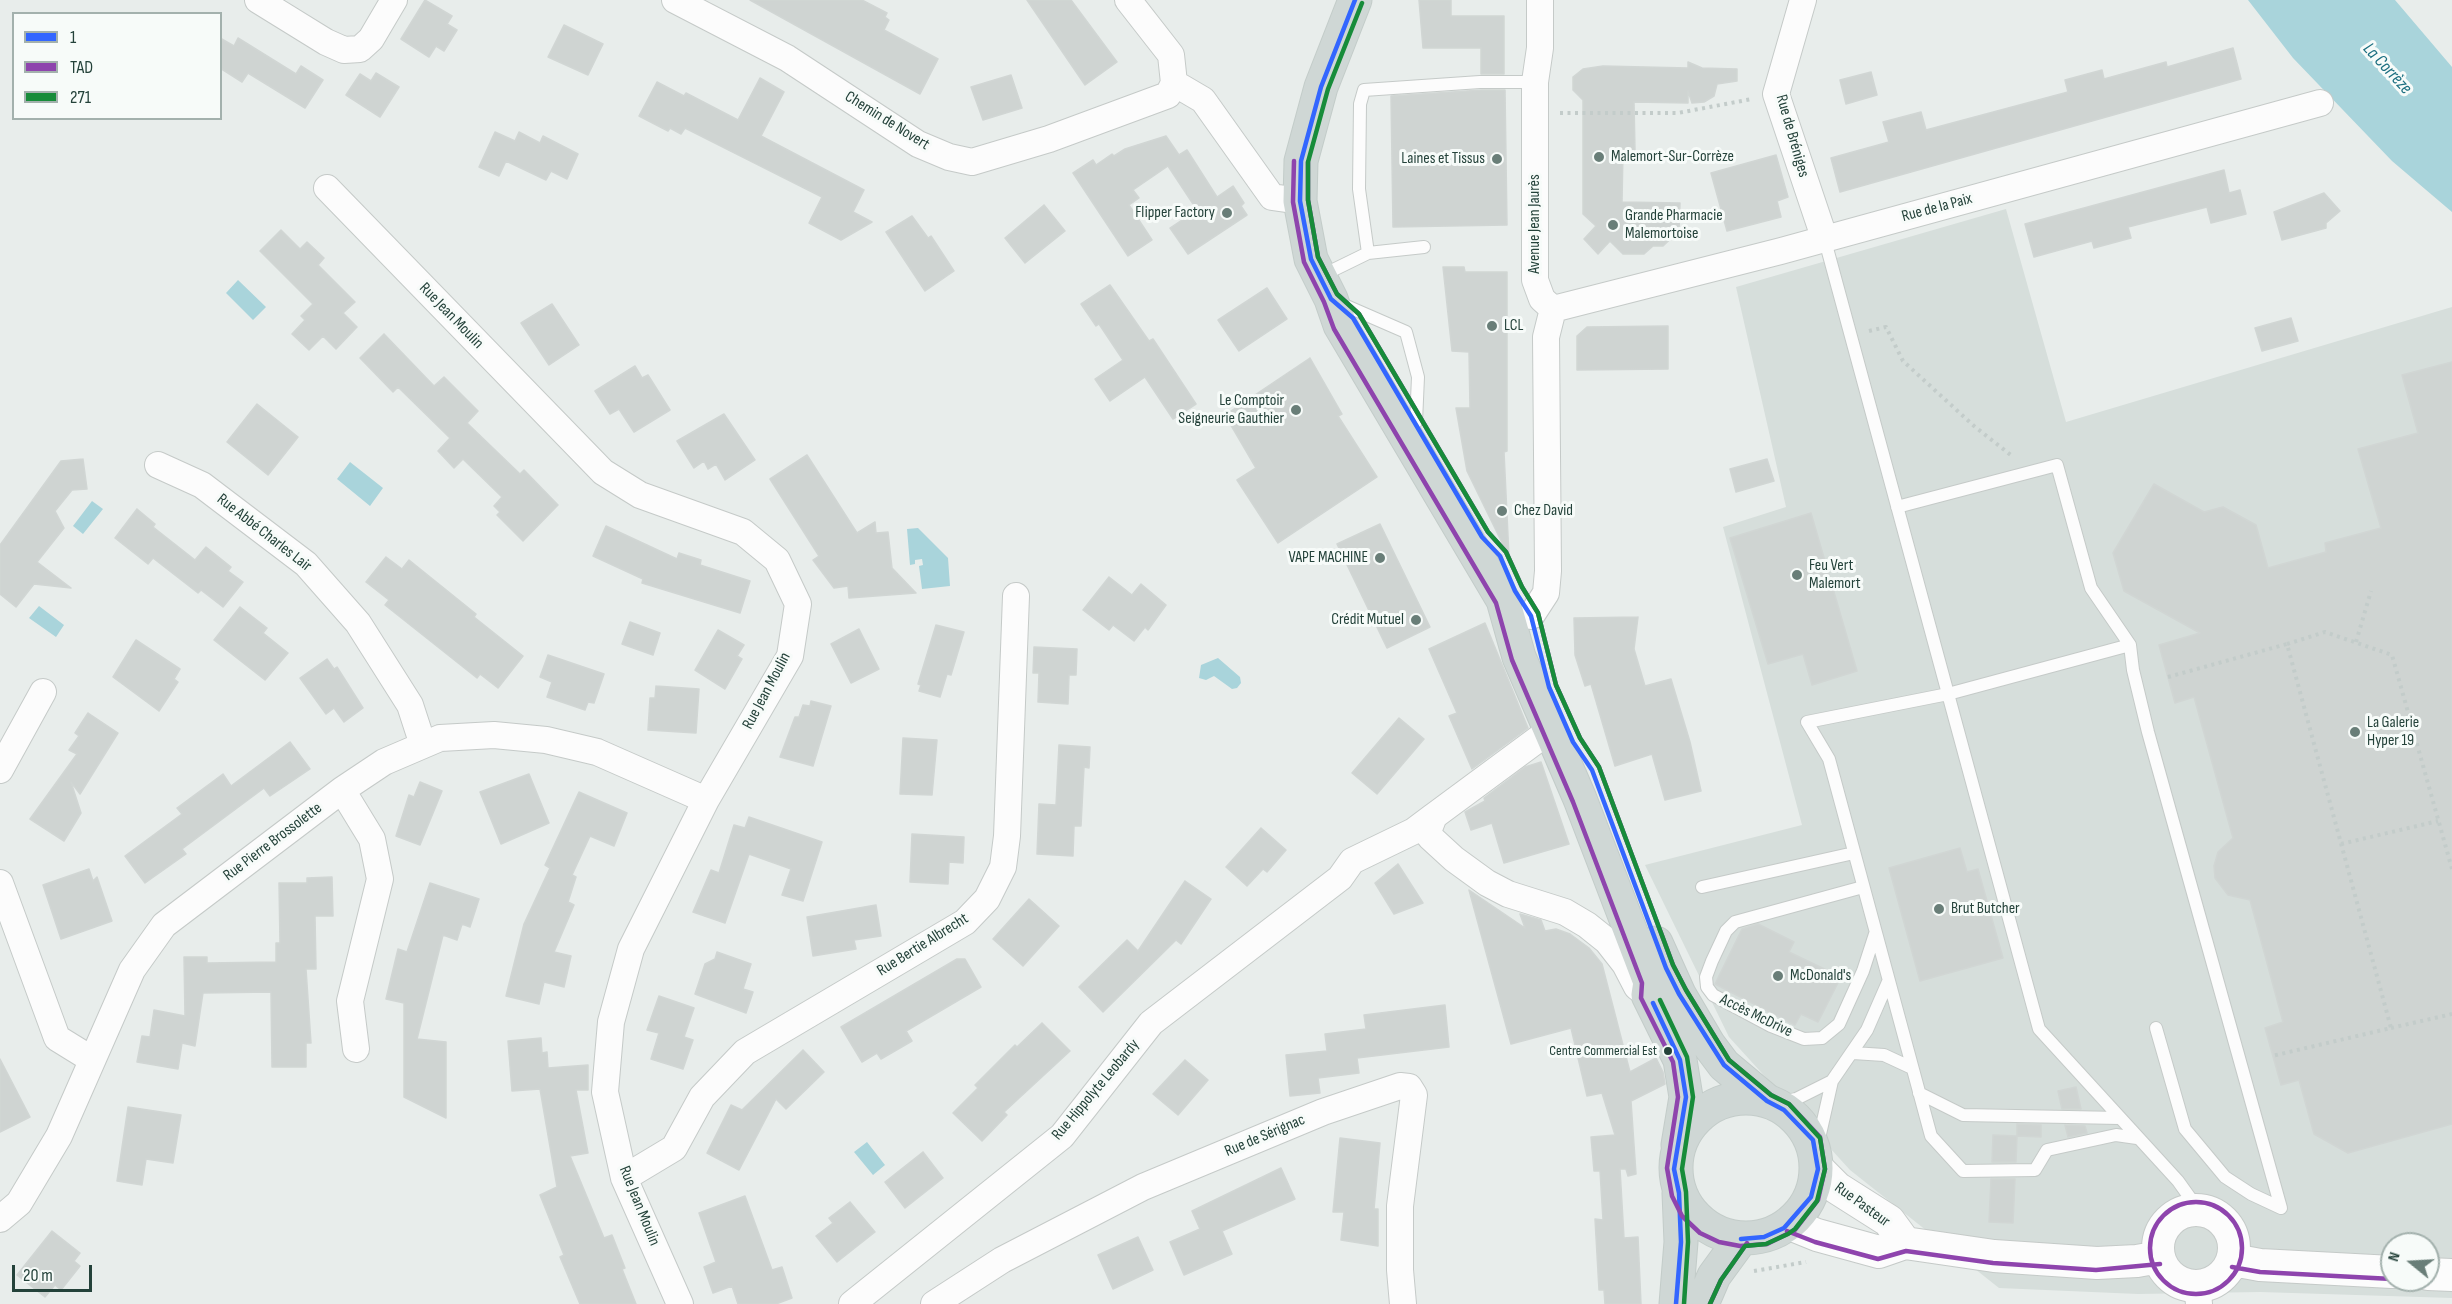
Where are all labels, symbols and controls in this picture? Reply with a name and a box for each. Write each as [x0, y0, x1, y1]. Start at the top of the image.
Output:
legend [12, 12, 222, 120]
text: 1 [70, 27, 76, 48]
water label: La Corrèze [2358, 39, 2416, 99]
text: TAD [70, 57, 93, 78]
text: 271 [70, 87, 91, 108]
street label: Chemin de Novert [841, 87, 933, 155]
street label: Rue de Bréniges [1771, 93, 1813, 179]
place label: Malemort-Sur-Corrèze [1611, 147, 1734, 167]
place label: Laines et Tissus [1401, 149, 1485, 169]
marker: Malemort-Sur-Corrèze [1592, 150, 1606, 164]
marker: Laines et Tissus [1490, 152, 1504, 166]
street label: Avenue Jean Jaurès [1525, 174, 1545, 274]
street label: Rue de la Paix [1900, 189, 1974, 227]
place label: Flipper Factory [1135, 203, 1215, 223]
marker: Flipper Factory [1220, 206, 1234, 220]
place label: Grande Pharmacie Malemortoise [1625, 206, 1723, 244]
marker: Grande Pharmacie Malemortoise [1606, 218, 1620, 232]
street label: Rue Jean Moulin [415, 279, 487, 353]
place label: LCL [1504, 316, 1523, 336]
marker: LCL [1485, 319, 1499, 333]
place label: Le Comptoir Seigneurie Gauthier [1178, 391, 1284, 429]
marker: Le Comptoir Seigneurie Gauthier [1289, 403, 1303, 417]
street label: Rue Abbé Charles Lair [213, 490, 315, 576]
place label: Chez David [1514, 501, 1573, 521]
marker: Chez David [1495, 504, 1509, 518]
place label: VAPE MACHINE [1288, 548, 1368, 568]
marker: VAPE MACHINE [1373, 551, 1387, 565]
place label: Feu Vert Malemort [1809, 556, 1861, 594]
marker: Feu Vert Malemort [1790, 568, 1804, 582]
place label: Crédit Mutuel [1331, 610, 1404, 630]
marker: Crédit Mutuel [1409, 613, 1423, 627]
street label: Rue Jean Moulin [739, 649, 795, 733]
place label: La Galerie Hyper 19 [2367, 713, 2419, 751]
marker: La Galerie Hyper 19 [2348, 725, 2362, 739]
street label: Rue Pierre Brossolette [220, 799, 326, 885]
place label: Brut Butcher [1951, 899, 2020, 919]
marker: Brut Butcher [1932, 902, 1946, 916]
street label: Rue Bertie Albrecht [874, 909, 972, 981]
place label: McDonald's [1790, 966, 1851, 986]
marker: McDonald's [1771, 969, 1785, 983]
street label: Accès McDrive [1717, 990, 1795, 1042]
street label: Rue Hippolyte Leobardy [1048, 1036, 1144, 1144]
place label: Centre Commercial Est [1549, 1043, 1657, 1059]
marker: Centre Commercial Est [1662, 1045, 1674, 1057]
street label: Rue de Sérignac [1222, 1110, 1308, 1162]
street label: Rue Jean Moulin [614, 1163, 664, 1249]
street label: Rue Pasteur [1830, 1178, 1894, 1232]
north arrow [2380, 1232, 2440, 1292]
text: N [2384, 1250, 2405, 1264]
scale bar [15, 1253, 94, 1291]
text: 20 m [23, 1265, 53, 1286]

